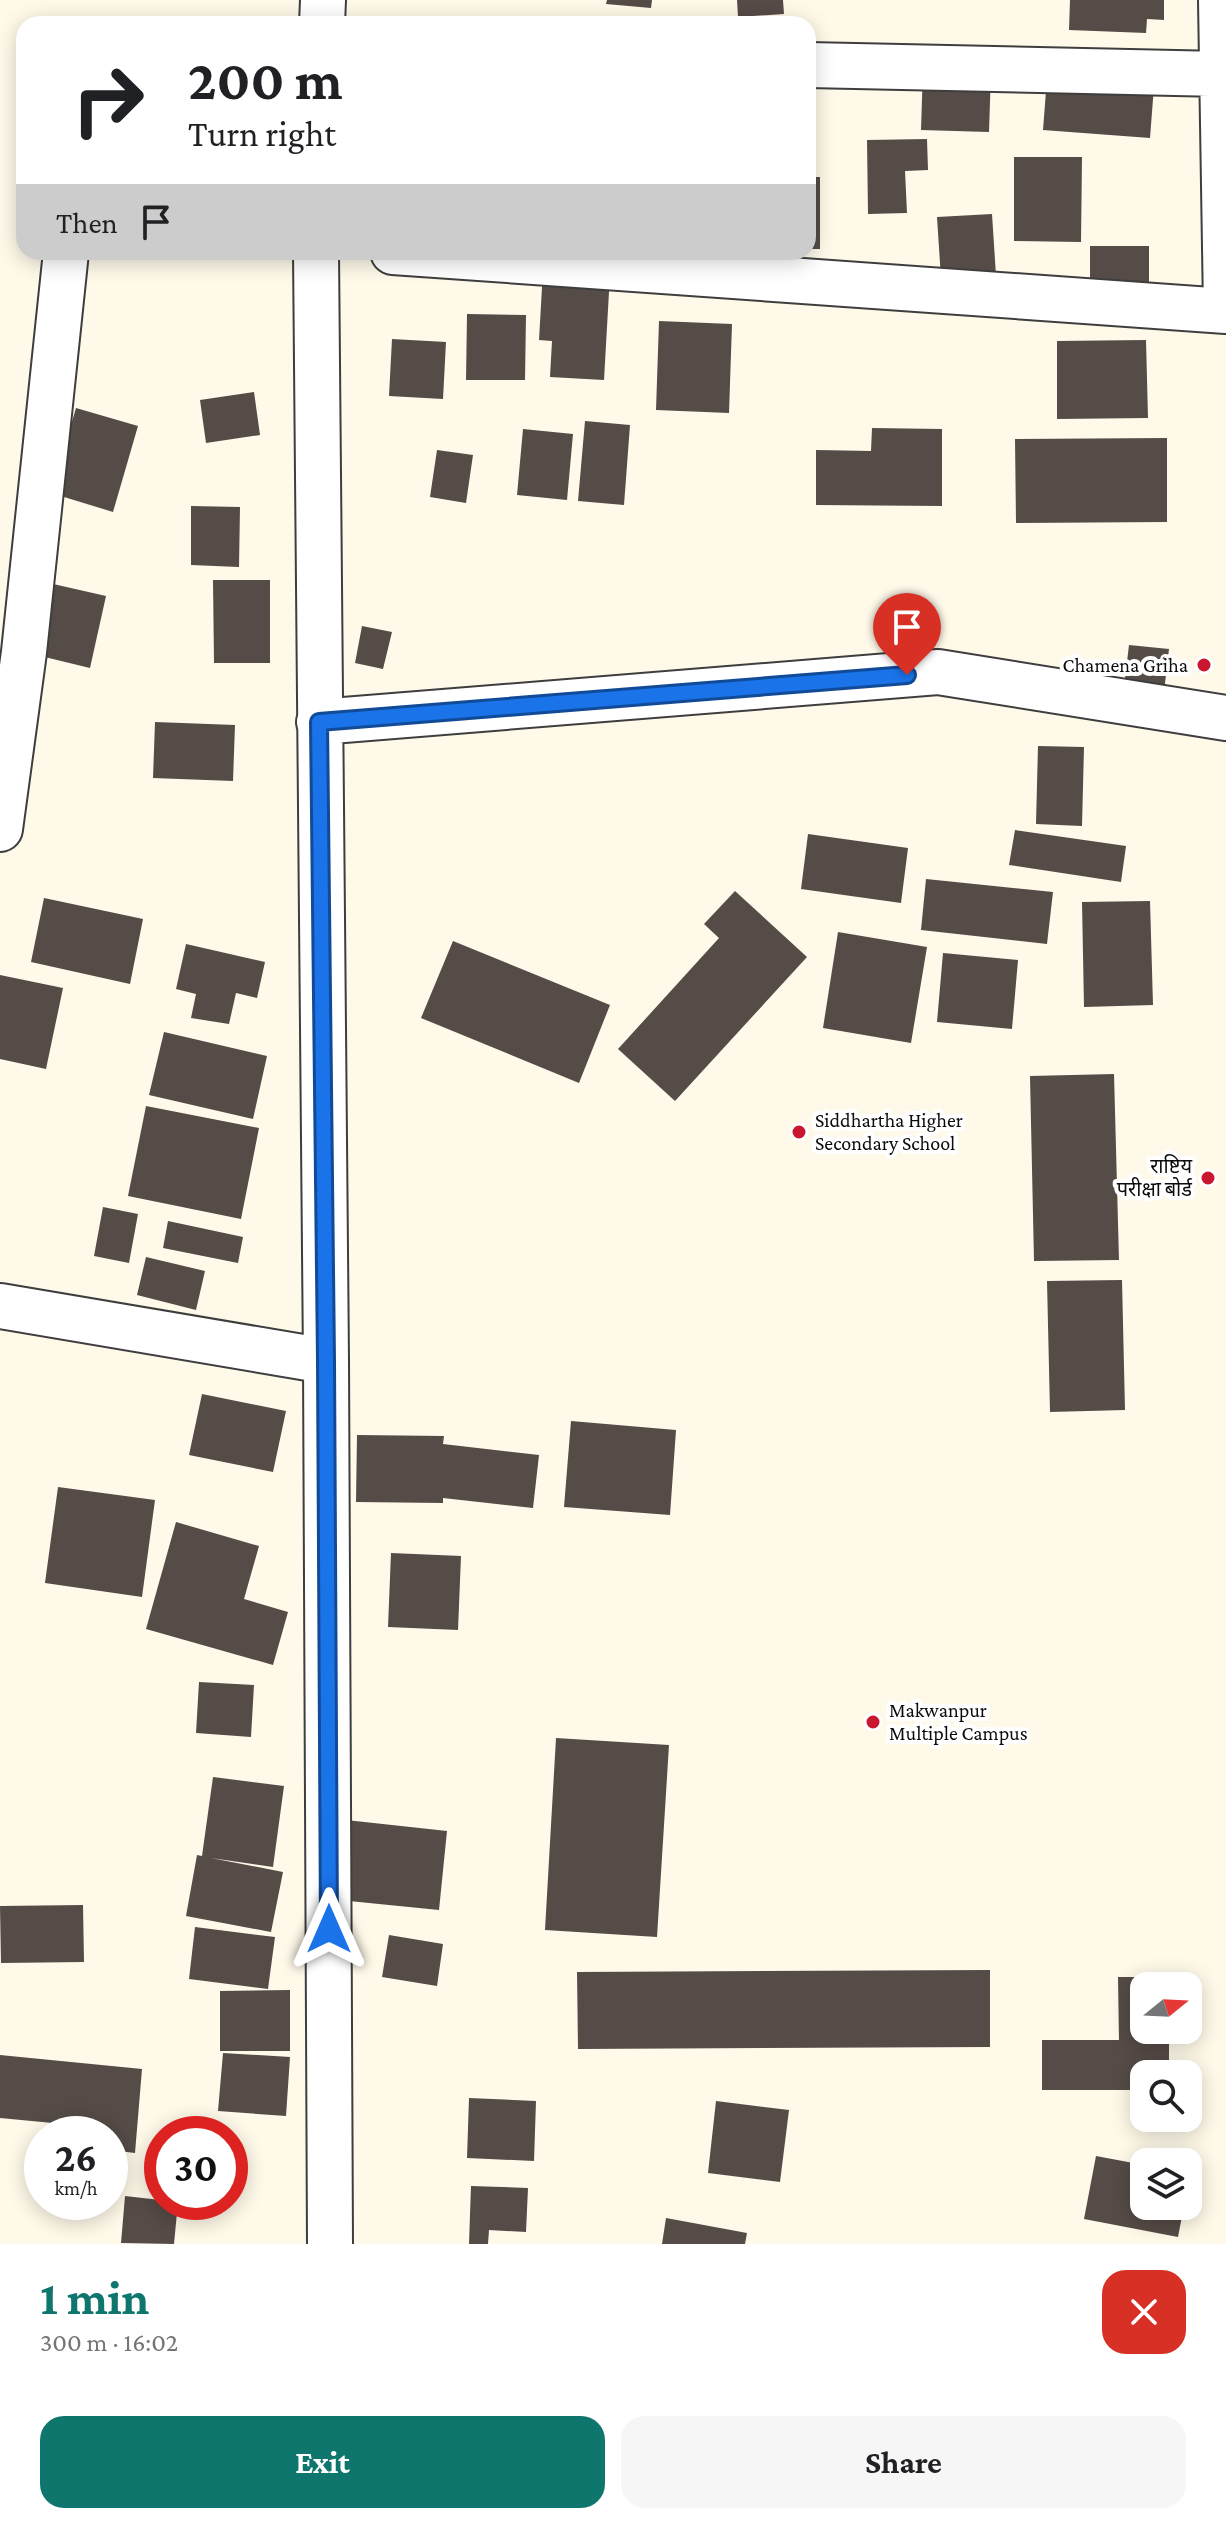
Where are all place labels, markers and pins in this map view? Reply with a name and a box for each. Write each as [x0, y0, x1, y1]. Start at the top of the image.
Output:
pin [873, 593, 941, 675]
place label: Chamena Griha [1063, 654, 1188, 676]
marker: Chamena Griha [1195, 656, 1213, 674]
place label: Siddhartha Higher Secondary School [815, 1109, 963, 1155]
marker: Siddhartha Higher Secondary School [790, 1123, 808, 1141]
place label: राष्ट्रिय परीक्षा बोर्ड [1117, 1154, 1193, 1200]
marker: राष्ट्रिय परीक्षा बोर्ड [1199, 1169, 1217, 1187]
place label: Makwanpur Multiple Campus [889, 1699, 1028, 1745]
marker: Makwanpur Multiple Campus [864, 1713, 882, 1731]

